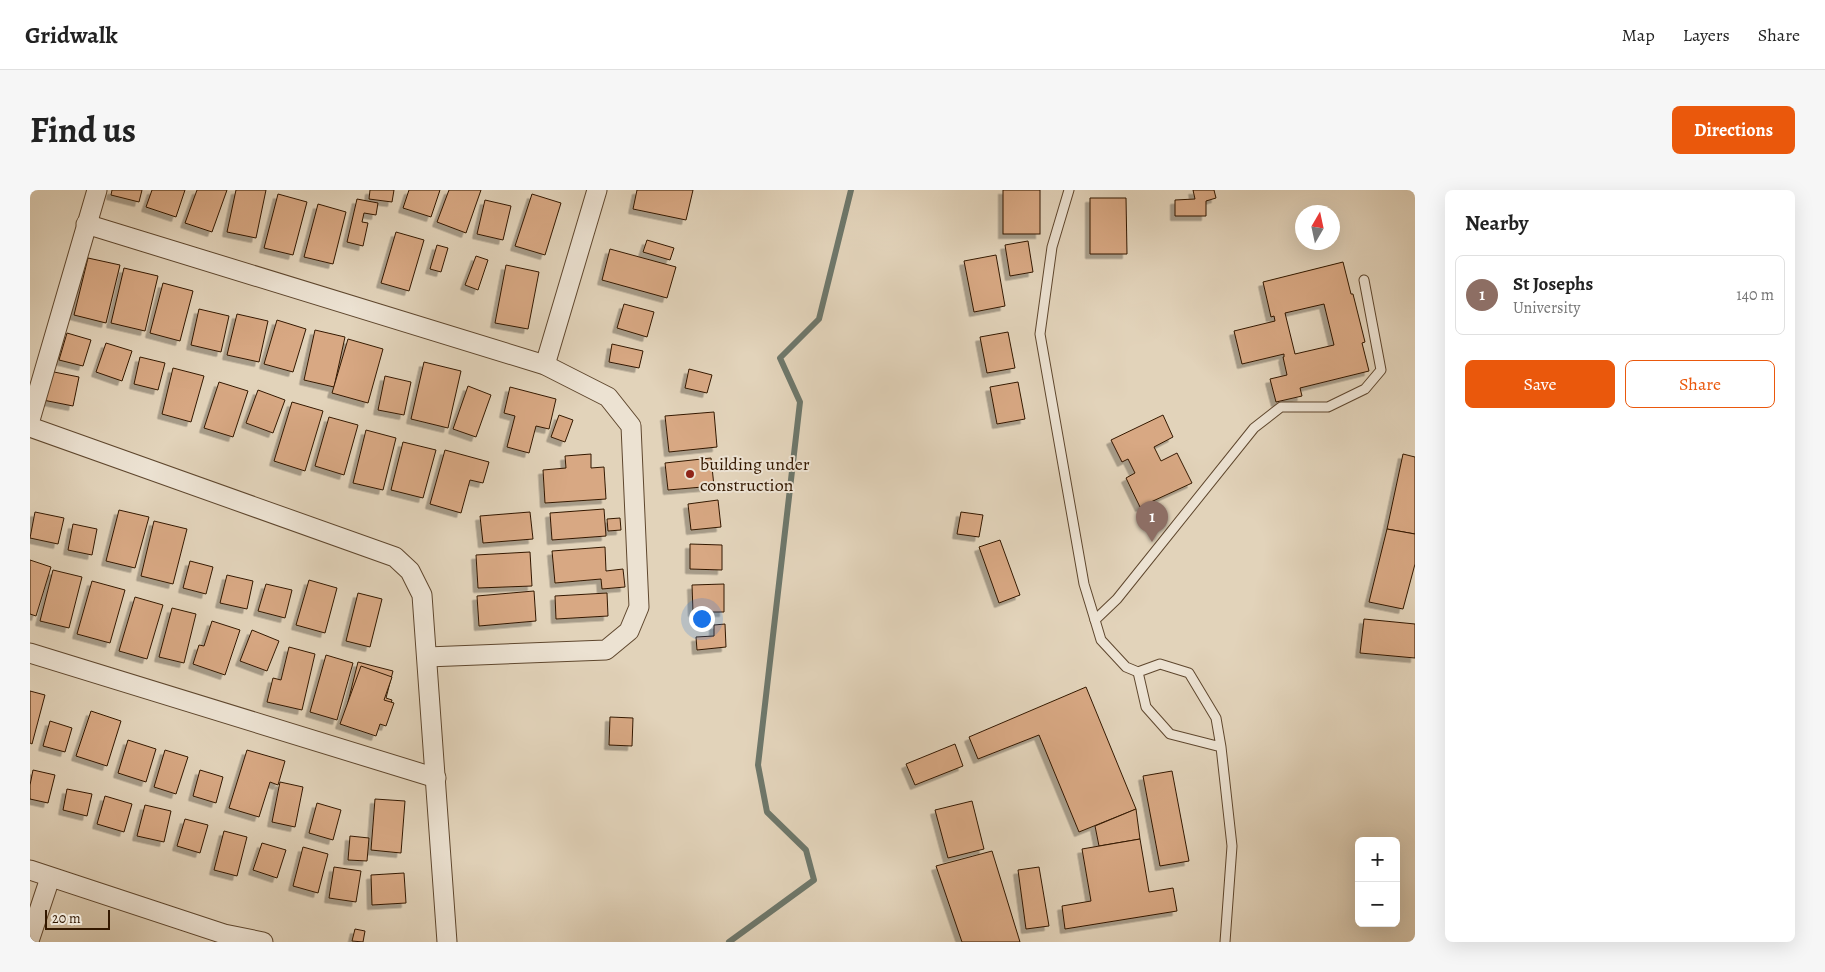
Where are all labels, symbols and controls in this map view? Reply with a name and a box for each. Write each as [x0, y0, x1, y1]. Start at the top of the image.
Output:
text: Gridwalk [25, 19, 118, 51]
text: Map [1622, 23, 1655, 47]
text: Layers [1683, 23, 1730, 47]
text: Share [1758, 23, 1800, 47]
text: Find us [30, 106, 136, 154]
button: Directions [1672, 106, 1795, 154]
north arrow [1295, 205, 1340, 250]
text: Nearby [1465, 209, 1528, 237]
text: St Josephs [1513, 271, 1593, 297]
text: 1 [1479, 284, 1485, 306]
text: 140 m [1736, 284, 1774, 306]
text: University [1513, 297, 1580, 319]
button: Save [1465, 360, 1615, 408]
button: Share [1625, 360, 1775, 408]
place label: building under construction [700, 452, 810, 497]
marker: building under construction [684, 468, 696, 480]
pin: 1 [1136, 501, 1168, 542]
your location [689, 606, 715, 632]
map controls [1355, 837, 1400, 927]
button: + [1355, 837, 1400, 882]
button: − [1355, 882, 1400, 927]
scale bar [45, 907, 110, 930]
text: 20 m [52, 909, 81, 928]

